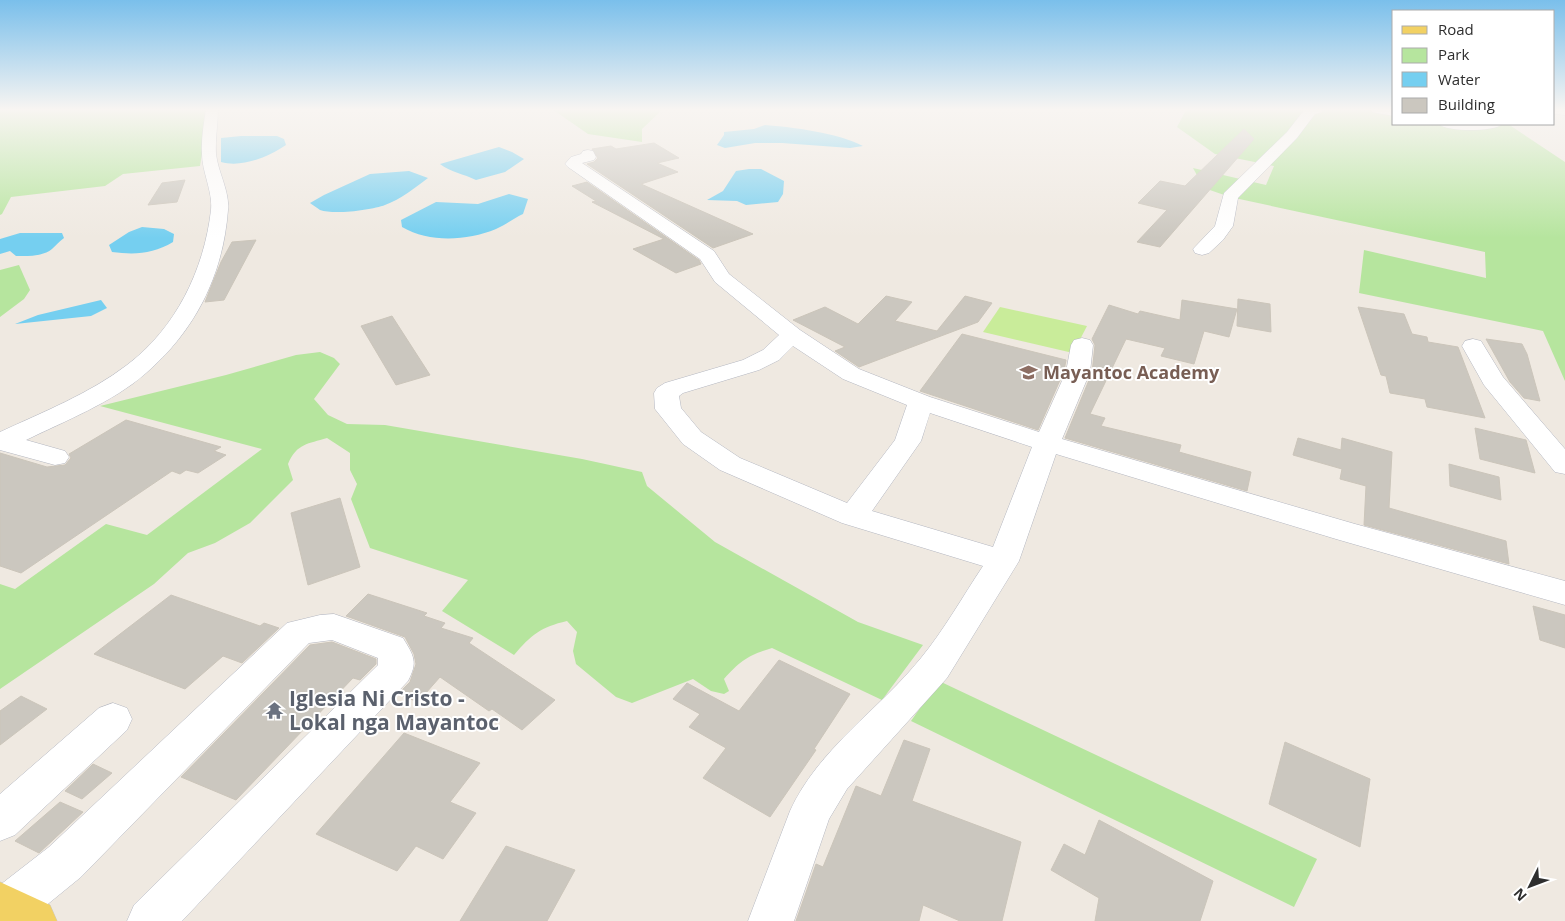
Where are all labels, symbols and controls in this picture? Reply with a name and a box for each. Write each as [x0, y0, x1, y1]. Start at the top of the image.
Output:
legend [1392, 10, 1555, 125]
text: Road [1438, 19, 1474, 39]
text: Park [1438, 44, 1469, 64]
text: Water [1438, 69, 1480, 89]
text: Building [1438, 94, 1495, 114]
place label: Mayantoc Academy [1043, 360, 1220, 384]
school or university icon: Mayantoc Academy [1019, 363, 1039, 383]
place label: Iglesia Ni Cristo - Lokal nga Mayantoc [289, 684, 499, 736]
temple icon: Iglesia Ni Cristo - Lokal nga Mayantoc [265, 701, 285, 721]
north arrow [1505, 861, 1555, 911]
text: N [1509, 884, 1531, 906]

